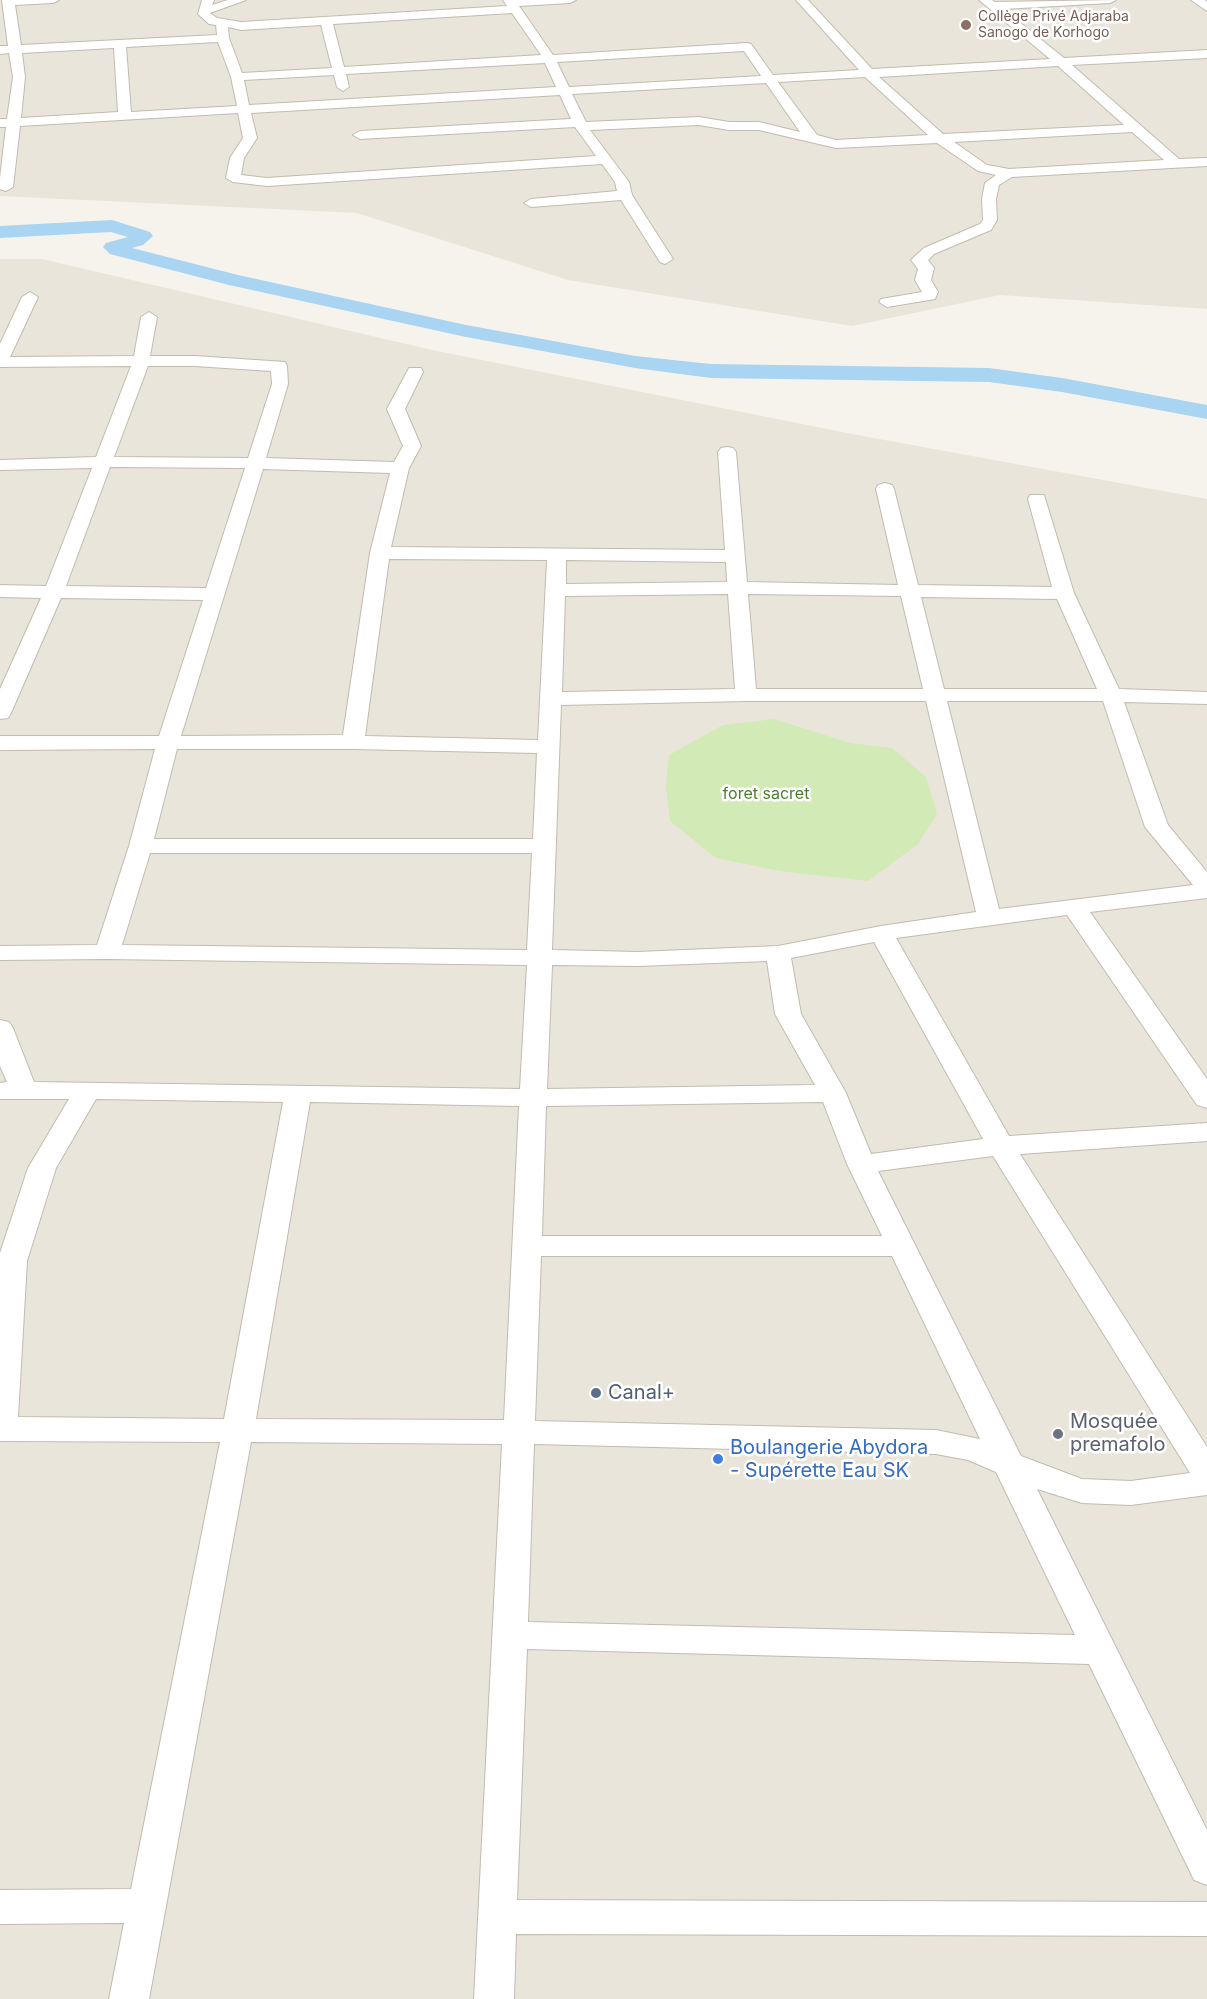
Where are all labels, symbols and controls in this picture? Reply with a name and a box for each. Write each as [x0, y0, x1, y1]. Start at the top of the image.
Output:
place label: Collège Privé Adjaraba Sanogo de Korhogo [978, 9, 1129, 42]
marker: Collège Privé Adjaraba Sanogo de Korhogo [959, 18, 973, 32]
park label: foret sacret [723, 784, 809, 804]
place label: Canal+ [608, 1381, 675, 1405]
marker: Canal+ [589, 1386, 603, 1400]
place label: Mosquée premafolo [1070, 1410, 1165, 1457]
marker: Mosquée premafolo [1051, 1427, 1065, 1441]
place label: Boulangerie Abydora - Supérette Eau SK [730, 1436, 928, 1483]
marker: Boulangerie Abydora - Supérette Eau SK [711, 1452, 725, 1466]

